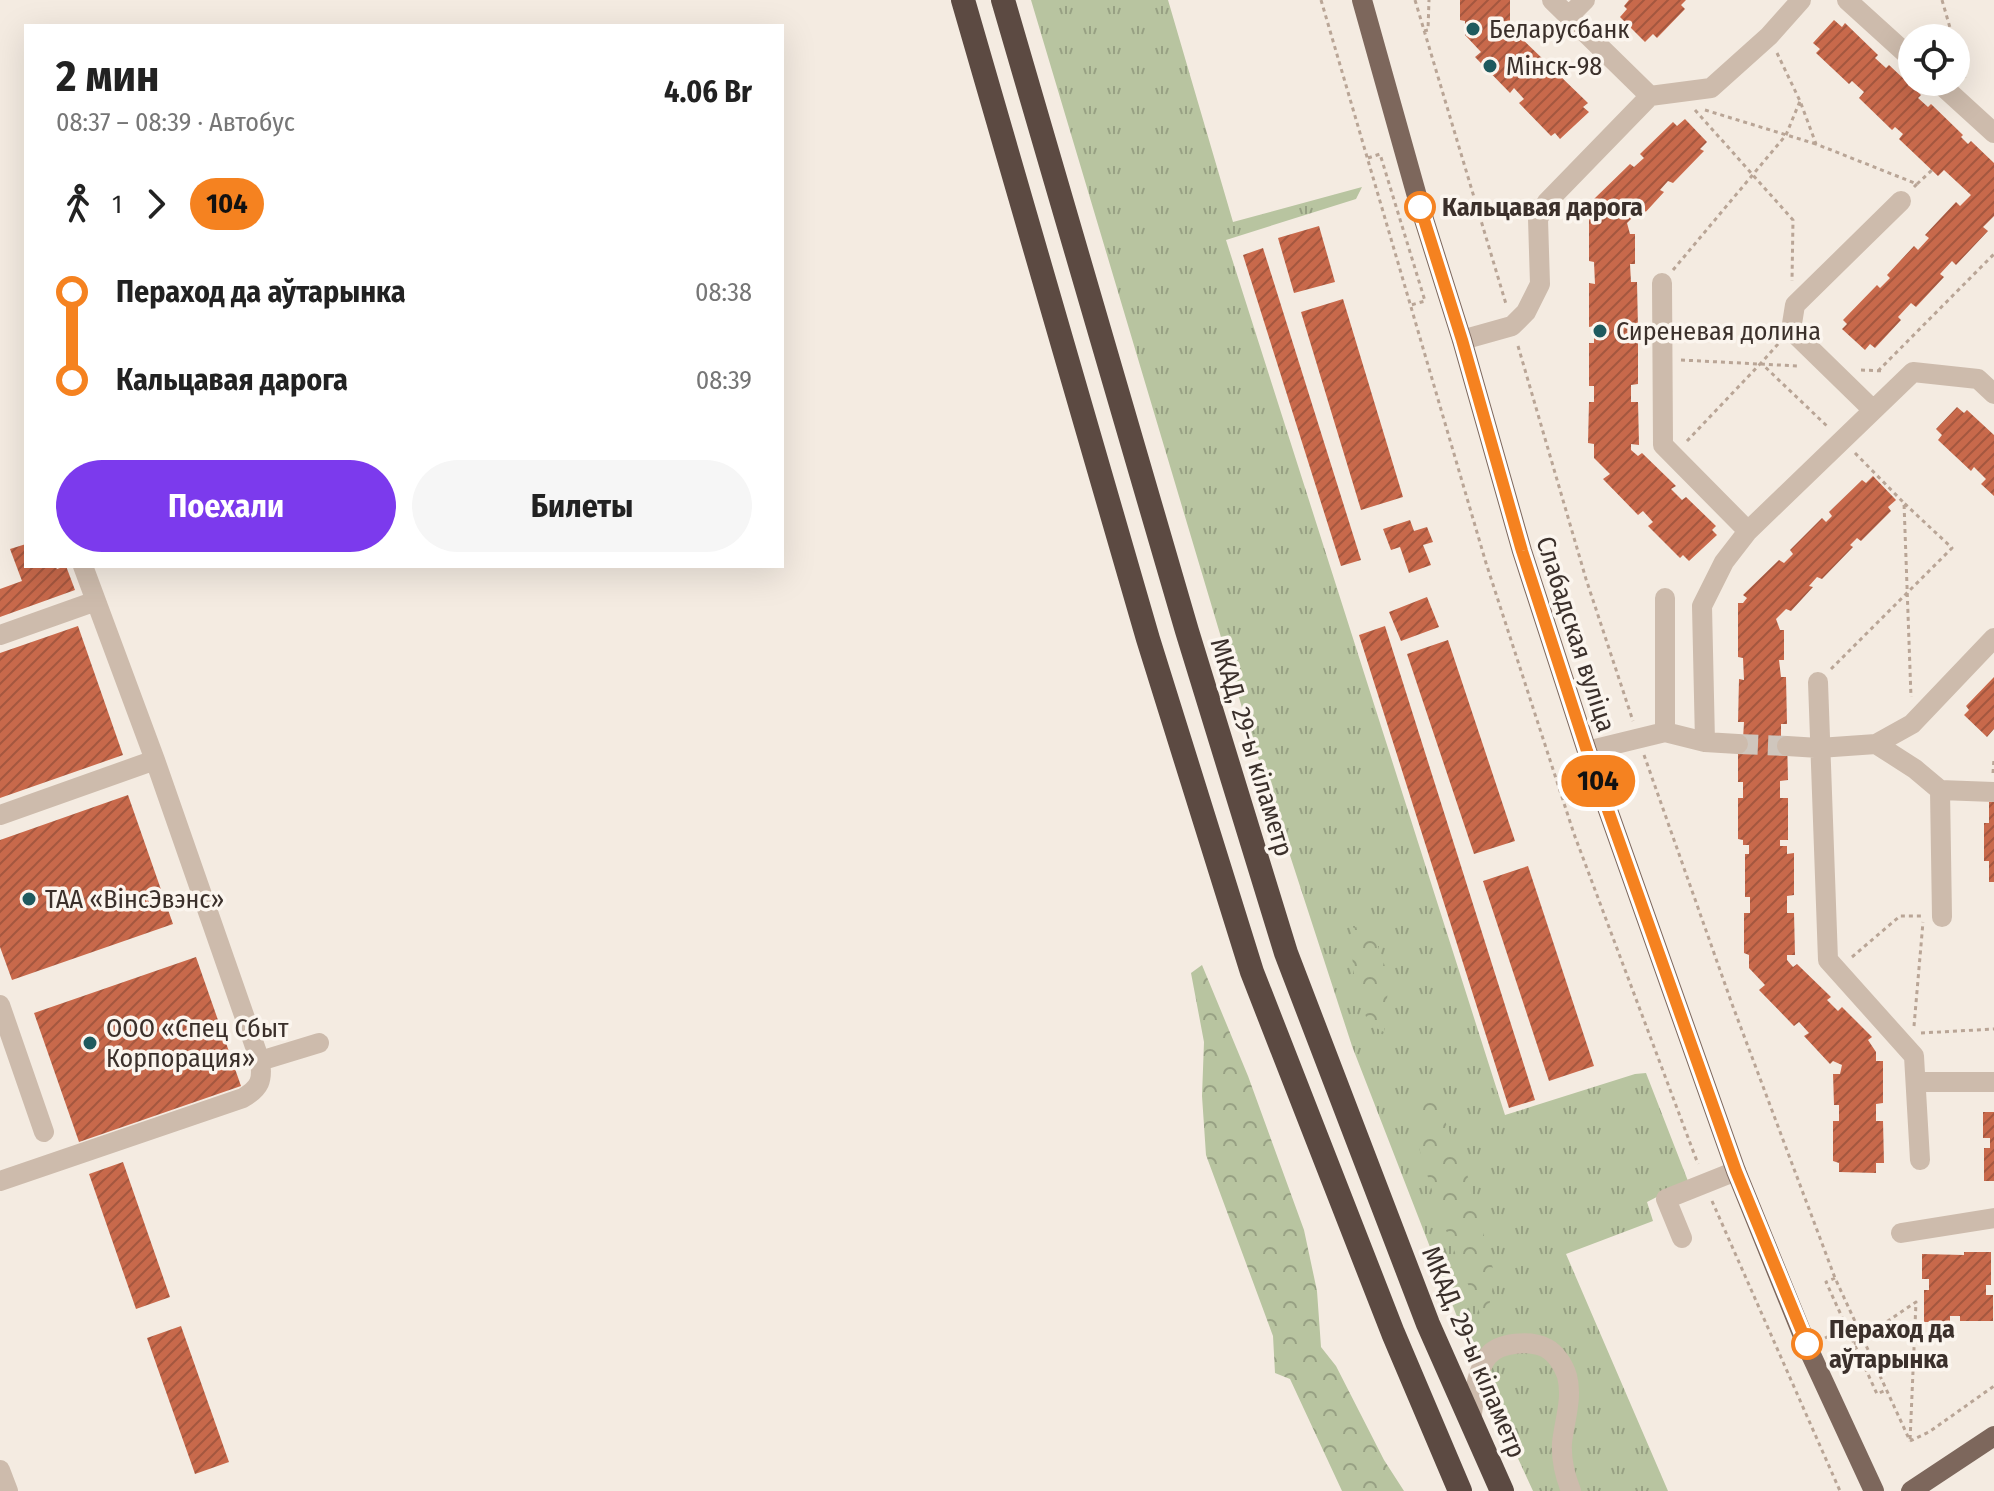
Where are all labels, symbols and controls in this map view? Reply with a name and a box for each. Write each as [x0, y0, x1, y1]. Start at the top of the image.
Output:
place label: Беларусбанк [1489, 14, 1630, 45]
marker: Беларусбанк [1464, 20, 1482, 38]
map controls [1898, 24, 1970, 96]
button: locate [1898, 24, 1970, 96]
text: 2 мин [56, 50, 159, 103]
place label: Мінск-98 [1506, 51, 1602, 82]
marker: Мінск-98 [1481, 57, 1499, 75]
text: 4.06 Br [664, 74, 752, 110]
text: 08:37 – 08:39 · Автобус [56, 107, 295, 138]
icon: walk [56, 182, 100, 226]
icon: forward [134, 182, 178, 226]
text: 104 [206, 187, 248, 220]
text: 1 [112, 189, 122, 220]
marker: Кальцавая дарога [1405, 192, 1435, 222]
place label: Кальцавая дарога [1442, 192, 1643, 223]
text: Пераход да аўтарынка [116, 274, 406, 310]
text: 08:38 [695, 277, 752, 308]
place label: Сиреневая долина [1616, 316, 1821, 347]
marker: Сиреневая долина [1591, 322, 1609, 340]
text: Кальцавая дарога [116, 362, 348, 398]
text: 08:39 [696, 365, 752, 396]
button: Поехали [56, 460, 396, 552]
button: Билеты [412, 460, 752, 552]
street label: Слабадская вуліца [1529, 533, 1622, 736]
street label: МКАД, 29-ы кіламетр [1204, 634, 1299, 860]
line badge: 104 [1552, 755, 1644, 807]
text: 104 [1577, 764, 1619, 797]
place label: ТАА «ВінсЭвэнс» [45, 884, 224, 915]
marker: ТАА «ВінсЭвэнс» [20, 890, 38, 908]
place label: ООО «Спец Сбыт Корпорация» [106, 1013, 289, 1074]
marker: ООО «Спец Сбыт Корпорация» [81, 1034, 99, 1052]
street label: МКАД, 29-ы кіламетр [1415, 1242, 1532, 1462]
place label: Пераход да аўтарынка [1829, 1314, 1955, 1375]
marker: Пераход да аўтарынка [1792, 1329, 1822, 1359]

